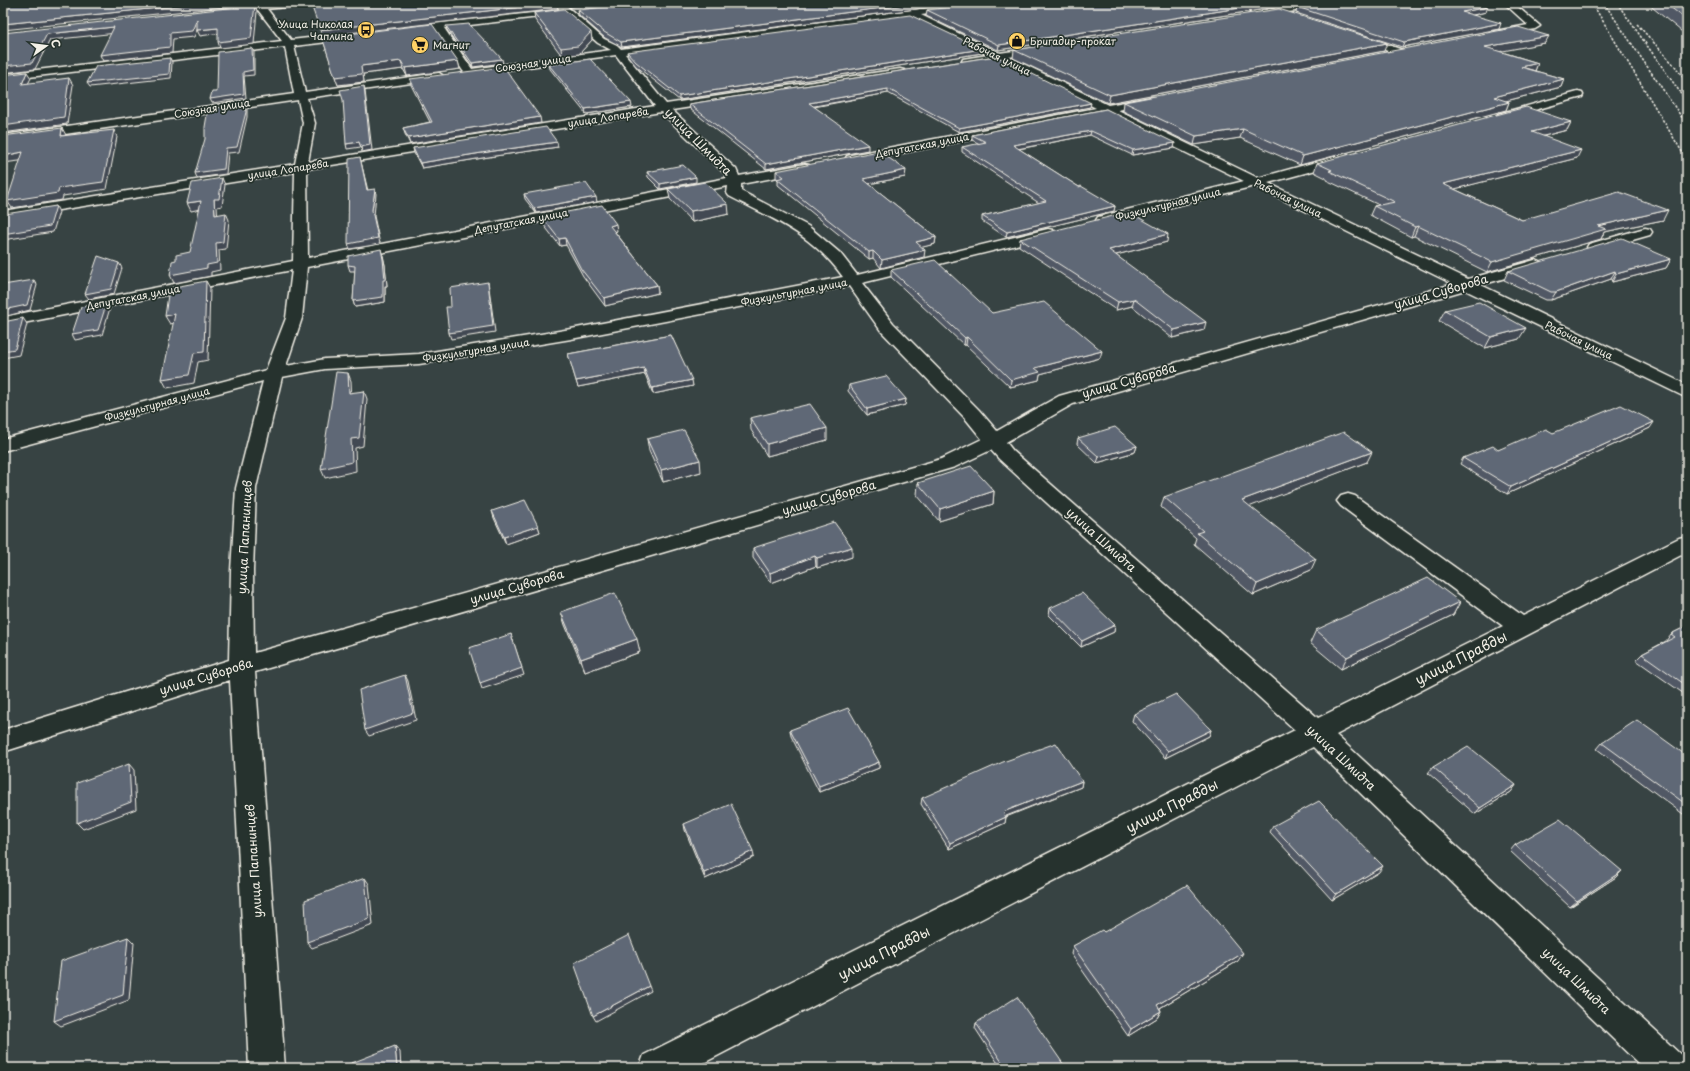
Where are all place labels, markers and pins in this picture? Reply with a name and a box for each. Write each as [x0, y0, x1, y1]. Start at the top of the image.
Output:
place label: Улица Николая Чаплина [278, 16, 354, 43]
bus stop icon: Улица Николая Чаплина [356, 20, 376, 40]
shop icon: Бригадир-прокат [1007, 31, 1027, 51]
place label: Бригадир-прокат [1030, 33, 1117, 48]
supermarket icon: Магнит [410, 35, 430, 55]
place label: Магнит [433, 37, 471, 52]

